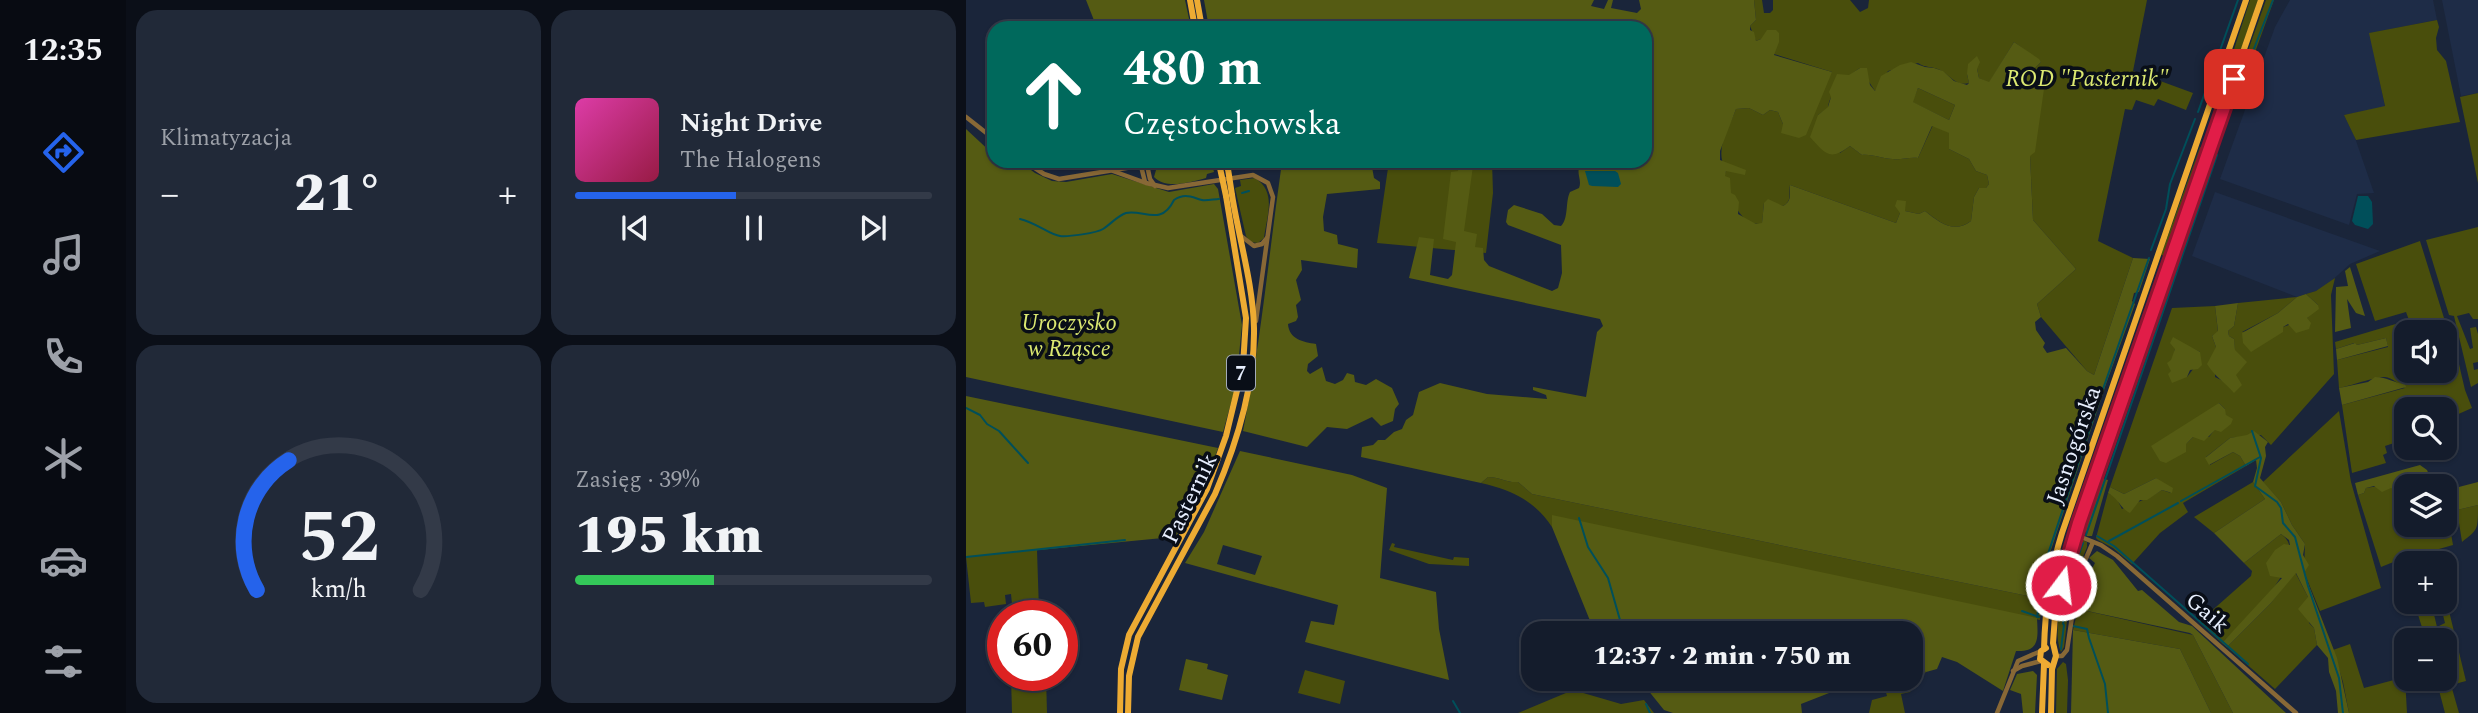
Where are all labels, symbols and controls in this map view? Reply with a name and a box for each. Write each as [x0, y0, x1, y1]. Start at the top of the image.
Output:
text: 12:35 [23, 26, 103, 75]
text: 480 m [1123, 32, 1262, 107]
icon: ahead [1008, 49, 1099, 140]
pin [2204, 49, 2264, 109]
icon: arrive [2215, 60, 2253, 98]
park label: ROD "Pasternik" [2005, 62, 2169, 97]
text: Częstochowska [1123, 100, 1341, 149]
text: Night Drive [680, 103, 822, 143]
text: Klimatyzacja [160, 121, 292, 156]
icon: directions [39, 128, 88, 177]
text: The Halogens [680, 143, 822, 178]
text: 21° [294, 155, 383, 234]
text: − [160, 166, 179, 224]
text: + [498, 166, 517, 224]
icon: previous [616, 209, 654, 247]
icon: pause [735, 209, 773, 247]
icon: next [854, 209, 892, 247]
icon: music [39, 230, 88, 279]
park label: Uroczysko w Rząsce [1021, 306, 1117, 367]
map controls [2394, 320, 2457, 691]
button: sound [2394, 320, 2457, 383]
icon: phone [39, 332, 88, 381]
road number: 7 [1227, 356, 1255, 390]
street label: Jasnogórska [2038, 382, 2111, 509]
button: search [2394, 397, 2457, 460]
icon: climate [39, 434, 88, 483]
street label: Pasternik [1153, 447, 1227, 550]
text: Zasięg · 39% [575, 463, 699, 498]
button: layers [2394, 474, 2457, 537]
text: 52 [298, 483, 379, 594]
text: 195 km [575, 497, 763, 576]
icon: car [39, 536, 88, 585]
position arrow [2024, 548, 2098, 622]
button: + [2394, 551, 2457, 614]
text: km/h [310, 571, 367, 609]
street label: Gaik [2177, 584, 2237, 643]
speed limit sign: 60 [987, 600, 1078, 691]
button: − [2394, 628, 2457, 691]
text: 12:37 · 2 min · 750 m [1593, 636, 1851, 676]
icon: filters [39, 637, 88, 686]

